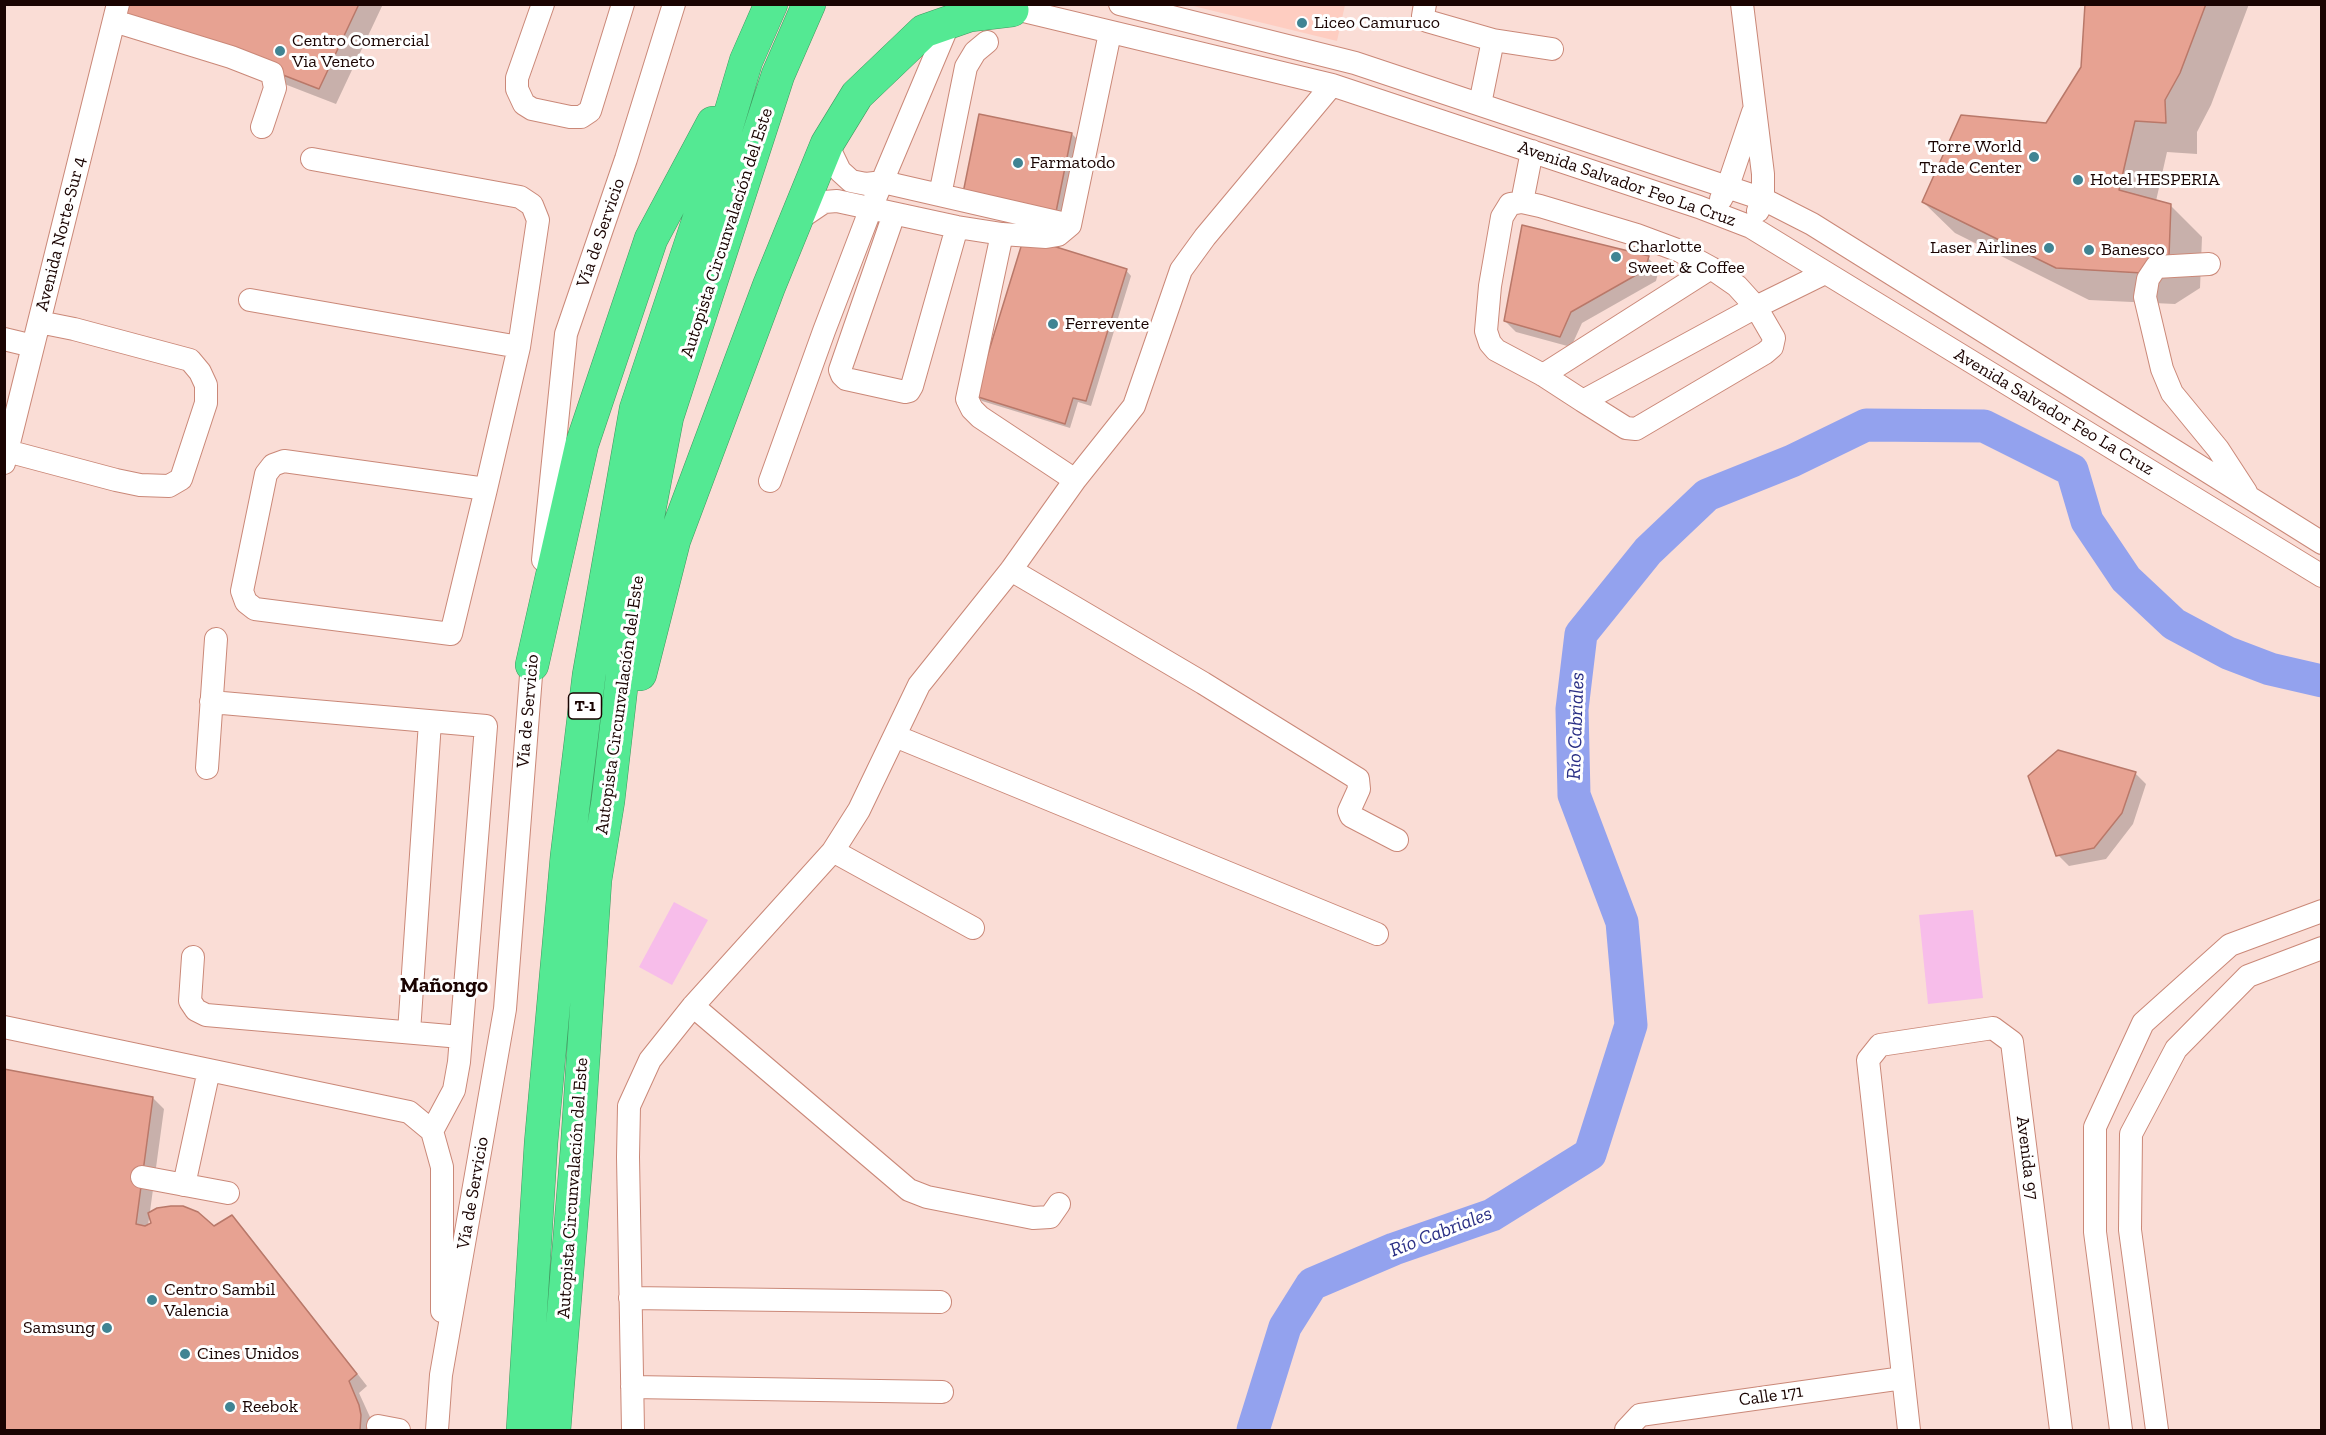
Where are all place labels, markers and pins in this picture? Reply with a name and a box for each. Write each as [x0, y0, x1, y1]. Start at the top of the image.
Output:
place label: Liceo Camuruco [1314, 12, 1440, 34]
marker: Liceo Camuruco [1295, 16, 1309, 30]
place label: Centro Comercial Via Veneto [292, 30, 429, 72]
marker: Centro Comercial Via Veneto [273, 44, 287, 58]
place label: Torre World Trade Center [1919, 136, 2022, 178]
marker: Torre World Trade Center [2027, 150, 2041, 164]
place label: Farmatodo [1030, 152, 1115, 174]
marker: Farmatodo [1011, 156, 1025, 170]
place label: Hotel HESPERIA [2090, 169, 2220, 191]
marker: Hotel HESPERIA [2071, 173, 2085, 187]
place label: Charlotte Sweet & Coffee [1628, 236, 1745, 278]
place label: Laser Airlines [1930, 237, 2037, 259]
place label: Banesco [2101, 239, 2165, 261]
marker: Laser Airlines [2042, 241, 2056, 255]
marker: Banesco [2082, 243, 2096, 257]
marker: Charlotte Sweet & Coffee [1609, 250, 1623, 264]
place label: Ferrevente [1065, 313, 1149, 335]
marker: Ferrevente [1046, 317, 1060, 331]
place label: Centro Sambil Valencia [164, 1279, 275, 1322]
marker: Centro Sambil Valencia [145, 1293, 159, 1307]
place label: Samsung [23, 1317, 95, 1339]
marker: Samsung [100, 1321, 114, 1335]
place label: Cines Unidos [197, 1343, 299, 1365]
marker: Cines Unidos [178, 1347, 192, 1361]
place label: Reebok [242, 1396, 298, 1418]
marker: Reebok [223, 1400, 237, 1414]

